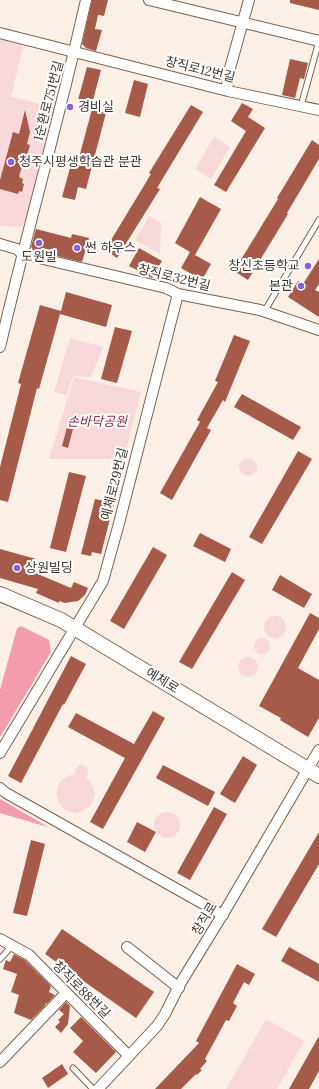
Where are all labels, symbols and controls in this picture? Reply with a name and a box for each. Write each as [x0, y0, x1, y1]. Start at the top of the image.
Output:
street label: 창직로12번길 [163, 54, 237, 86]
street label: 1순환로751번길 [31, 59, 67, 143]
place label: 경비실 [78, 99, 114, 115]
marker: 경비실 [65, 102, 75, 112]
place label: 청주시평생학습관 분관 [19, 154, 142, 170]
marker: 청주시평생학습관 분관 [6, 157, 16, 167]
marker: 도원빌 [34, 238, 44, 248]
place label: 썬 하우스 [85, 240, 136, 256]
marker: 썬 하우스 [72, 243, 82, 253]
place label: 도원빌 [21, 249, 57, 265]
place label: 창신초등학교 [228, 258, 300, 274]
street label: 창직로32번길 [136, 261, 212, 295]
marker: 창신초등학교 [303, 261, 313, 271]
place label: 본관 [269, 278, 293, 294]
marker: 본관 [296, 281, 306, 291]
park label: 손바닥공원 [67, 414, 127, 430]
street label: 예체로29번길 [98, 446, 132, 522]
place label: 상원빌딩 [25, 560, 73, 576]
marker: 상원빌딩 [12, 563, 22, 573]
street label: 예체로 [143, 665, 181, 697]
street label: 창직로 [189, 900, 221, 938]
street label: 창직로88번길 [49, 958, 113, 1022]

